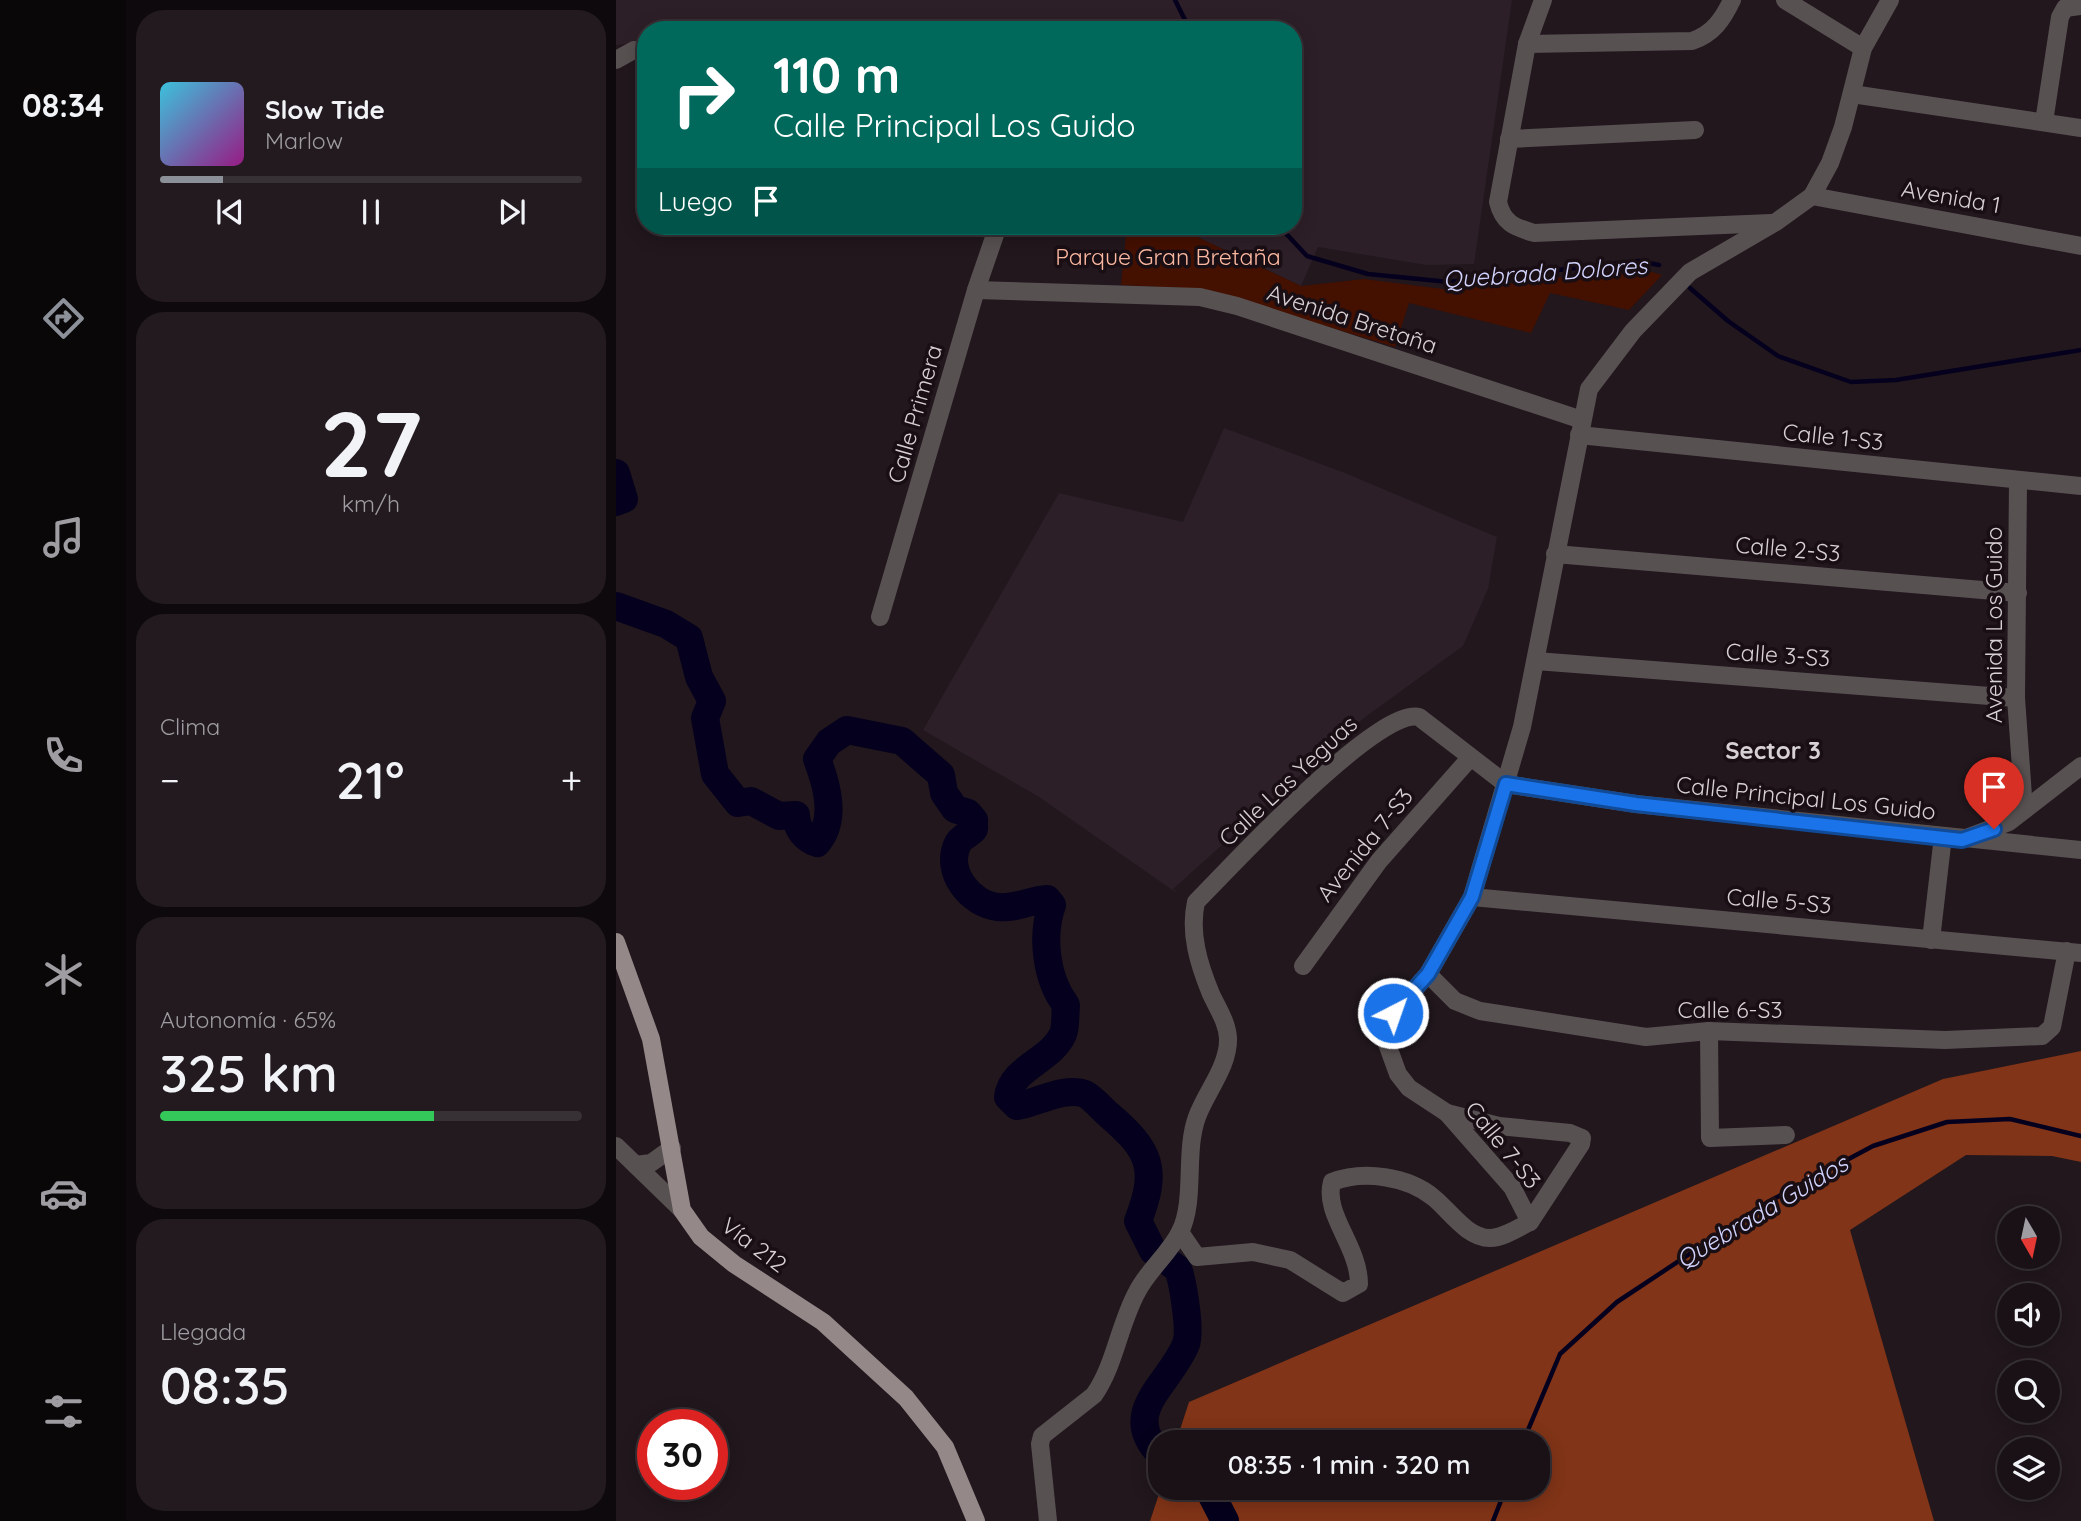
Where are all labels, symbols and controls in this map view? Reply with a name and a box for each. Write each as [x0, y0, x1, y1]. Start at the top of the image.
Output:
text: 110 m [773, 44, 900, 105]
icon: right [658, 49, 749, 140]
text: 08:34 [22, 85, 104, 125]
text: Slow Tide [265, 93, 385, 126]
text: Calle Principal Los Guido [773, 105, 1136, 145]
text: Marlow [265, 126, 343, 155]
street label: Avenida 1 [1899, 174, 2003, 219]
icon: arrive [747, 182, 785, 220]
text: Luego [658, 185, 733, 218]
icon: previous [211, 193, 249, 231]
icon: pause [352, 193, 390, 231]
icon: next [493, 193, 531, 231]
park label: Parque Gran Bretaña [1055, 242, 1281, 271]
water label: Quebrada Dolores [1442, 250, 1650, 294]
street label: Avenida Bretaña [1264, 277, 1441, 360]
icon: directions [39, 294, 88, 343]
street label: Calle Primera [881, 341, 948, 486]
text: 27 [320, 386, 422, 500]
street label: Calle 1-S3 [1781, 417, 1885, 456]
text: km/h [342, 489, 400, 518]
icon: music [39, 513, 88, 562]
street label: Avenida Los Guido [1979, 527, 2008, 723]
street label: Calle 2-S3 [1734, 529, 1842, 568]
street label: Calle 3-S3 [1725, 636, 1831, 673]
street label: Calle Las Yeguas [1212, 709, 1363, 852]
text: Clima [160, 712, 220, 741]
icon: phone [39, 731, 88, 780]
district label: Sector 3 [1725, 735, 1821, 765]
text: 21° [336, 747, 404, 812]
text: − [160, 756, 180, 804]
text: + [561, 756, 582, 804]
pin [1964, 757, 2024, 829]
icon: arrive [1975, 768, 2013, 806]
street label: Calle Principal Los Guido [1675, 769, 1937, 826]
street label: Avenida 7-S3 [1310, 782, 1419, 907]
street label: Calle 5-S3 [1725, 881, 1833, 920]
icon: climate [39, 950, 88, 999]
position arrow [1356, 976, 1430, 1050]
street label: Calle 6-S3 [1678, 995, 1782, 1024]
text: Autonomía · 65% [160, 1005, 336, 1034]
text: 325 km [160, 1040, 338, 1105]
street label: Calle 7-S3 [1459, 1095, 1547, 1194]
water label: Quebrada Guidos [1670, 1147, 1854, 1274]
icon: car [39, 1169, 88, 1218]
north arrow [1997, 1206, 2060, 1269]
map controls [1997, 1206, 2060, 1500]
street label: Vía 212 [716, 1211, 793, 1279]
button: sound [1997, 1283, 2060, 1346]
text: Llegada [160, 1317, 246, 1346]
text: 08:35 [160, 1352, 290, 1417]
button: search [1997, 1360, 2060, 1423]
icon: filters [39, 1387, 88, 1436]
speed limit sign: 30 [637, 1409, 728, 1500]
button: layers [1997, 1437, 2060, 1500]
text: 08:35 · 1 min · 320 m [1228, 1448, 1470, 1481]

